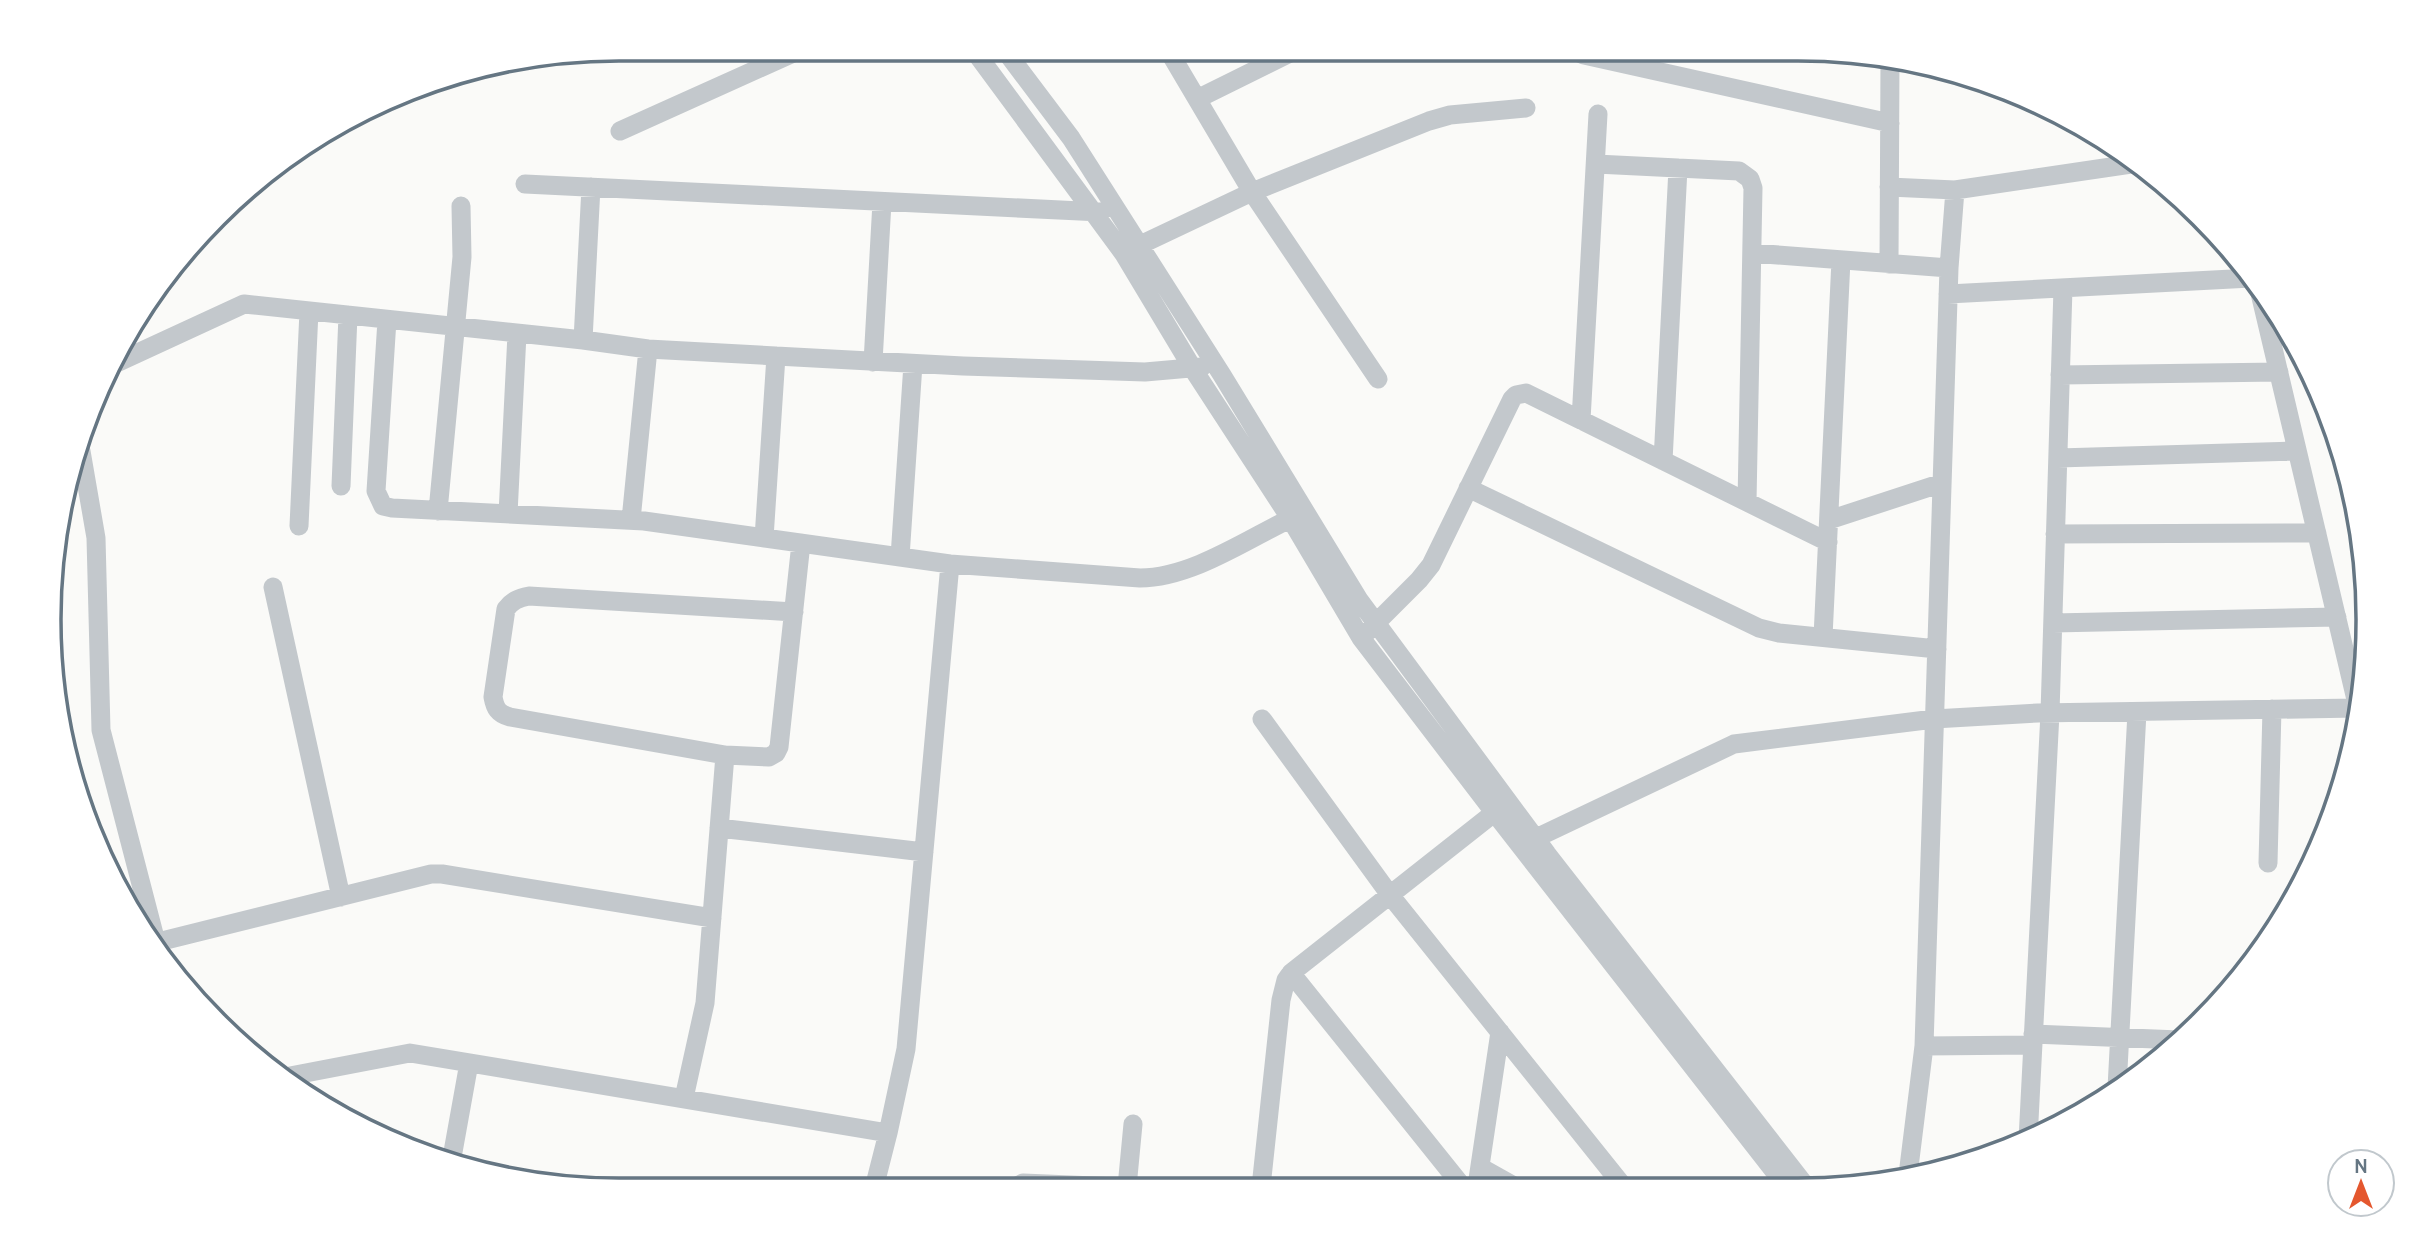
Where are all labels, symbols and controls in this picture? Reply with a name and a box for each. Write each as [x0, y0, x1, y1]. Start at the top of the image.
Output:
north arrow [2326, 1148, 2396, 1218]
text: N [2354, 1155, 2368, 1178]

